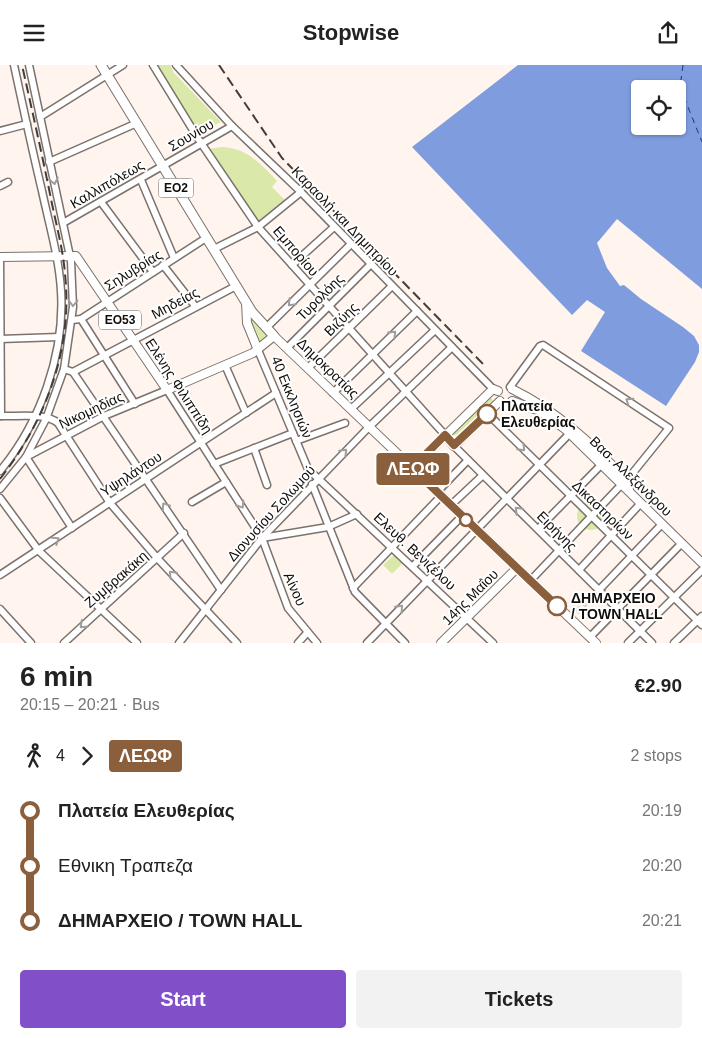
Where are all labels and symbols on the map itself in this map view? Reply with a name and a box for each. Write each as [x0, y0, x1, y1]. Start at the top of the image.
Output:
street label: Σουνίου [165, 116, 217, 154]
street label: Καλλιπόλεως [67, 156, 147, 212]
street label: Καραολή και Δημητρίου [289, 163, 401, 279]
one-way arrow [48, 177, 58, 186]
road number: ΕΟ2 [158, 179, 194, 197]
street label: Εμπορίου [270, 223, 322, 279]
street label: Σηλυβρίας [101, 246, 165, 294]
street label: Τυρολόης [293, 270, 347, 324]
street label: Μηδείας [149, 284, 202, 322]
one-way arrow [288, 297, 297, 306]
street label: Βιζύης [321, 299, 361, 339]
one-way arrow [68, 300, 78, 308]
road number: ΕΟ53 [99, 311, 141, 329]
one-way arrow [388, 331, 397, 340]
street label: Ελένης Φιλιππίδη [142, 335, 216, 437]
street label: Δημοκρατίας [294, 335, 362, 402]
street label: 40 Εκκλησιών [268, 354, 316, 440]
street label: Νικομηδίας [56, 388, 126, 432]
place label: Πλατεία Ελευθερίας [501, 398, 576, 430]
one-way arrow [625, 398, 634, 407]
marker: Πλατεία Ελευθερίας [477, 404, 497, 424]
street label: Βασ. Αλεξάνδρου [587, 433, 675, 519]
one-way arrow [516, 442, 525, 451]
street label: Υψηλάντου [97, 448, 165, 500]
one-way arrow [338, 449, 347, 458]
line badge: ΛΕΩΦ [378, 453, 448, 485]
street label: Διονυσίου Σολωμού [224, 462, 318, 564]
street label: Δικαστηρίων [569, 477, 637, 543]
one-way arrow [234, 500, 244, 509]
one-way arrow [162, 502, 171, 511]
one-way arrow [515, 507, 524, 516]
street label: Ειρήνης [534, 508, 580, 554]
street label: Ελευθ. Βενιζέλου [371, 509, 459, 593]
unlabelled marker [459, 513, 473, 527]
one-way arrow [50, 537, 60, 546]
street label: Ζυμβρακάκη [81, 547, 151, 611]
street label: 14ης Μαΐου [439, 566, 501, 628]
one-way arrow [169, 570, 178, 579]
street label: Αίνου [281, 570, 309, 608]
place label: ΔΗΜΑΡΧΕΙΟ / TOWN HALL [571, 590, 663, 622]
marker: ΔΗΜΑΡΧΕΙΟ / TOWN HALL [547, 596, 567, 616]
one-way arrow [394, 604, 403, 613]
one-way arrow [80, 619, 89, 628]

